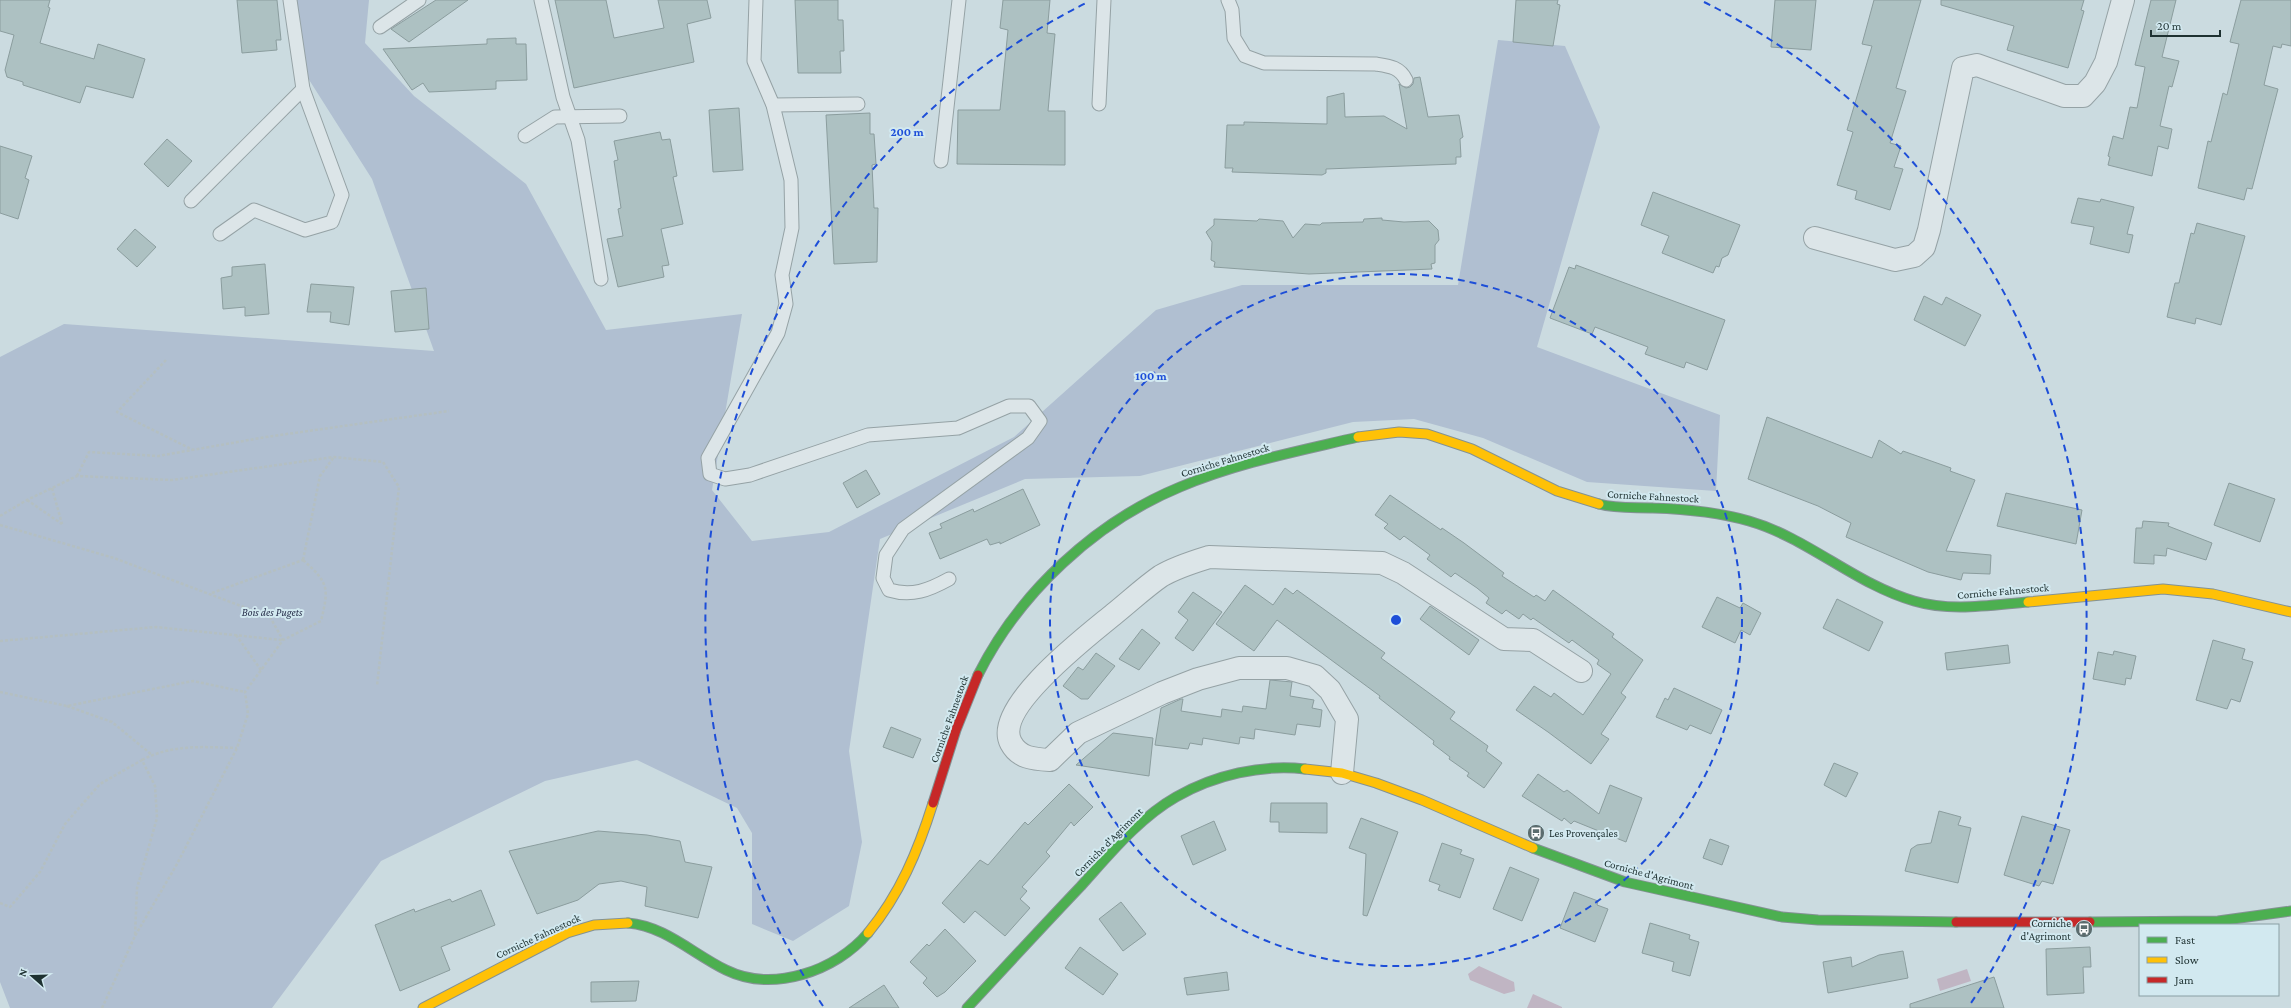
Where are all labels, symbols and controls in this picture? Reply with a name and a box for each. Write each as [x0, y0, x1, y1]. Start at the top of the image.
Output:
scale bar [2151, 12, 2220, 38]
text: 20 m [2157, 19, 2182, 33]
text: 200 m [890, 125, 924, 139]
text: 100 m [1135, 369, 1168, 383]
street label: Corniche Fahnestock [1179, 441, 1271, 479]
street label: Corniche Fahnestock [1607, 488, 1700, 504]
street label: Corniche Fahnestock [1957, 581, 2050, 601]
park label: Bois des Pugets [242, 606, 303, 619]
centre of rings [1389, 613, 1403, 627]
street label: Corniche Fahnestock [928, 673, 971, 764]
street label: Corniche d'Agrimont [1071, 805, 1146, 880]
bus stop icon: Les Provençales [1526, 823, 1546, 843]
place label: Les Provençales [1549, 827, 1618, 840]
street label: Corniche d'Agrimont [1603, 856, 1695, 893]
street label: Corniche Fahnestock [494, 911, 583, 961]
place label: Corniche d'Agrimont [2021, 917, 2071, 943]
bus stop icon: Corniche d'Agrimont [2074, 919, 2094, 939]
legend [2139, 924, 2279, 996]
text: Fast [2175, 933, 2196, 947]
text: Slow [2175, 953, 2199, 967]
north arrow [12, 956, 52, 996]
text: N [16, 967, 30, 978]
text: Jam [2174, 973, 2194, 987]

